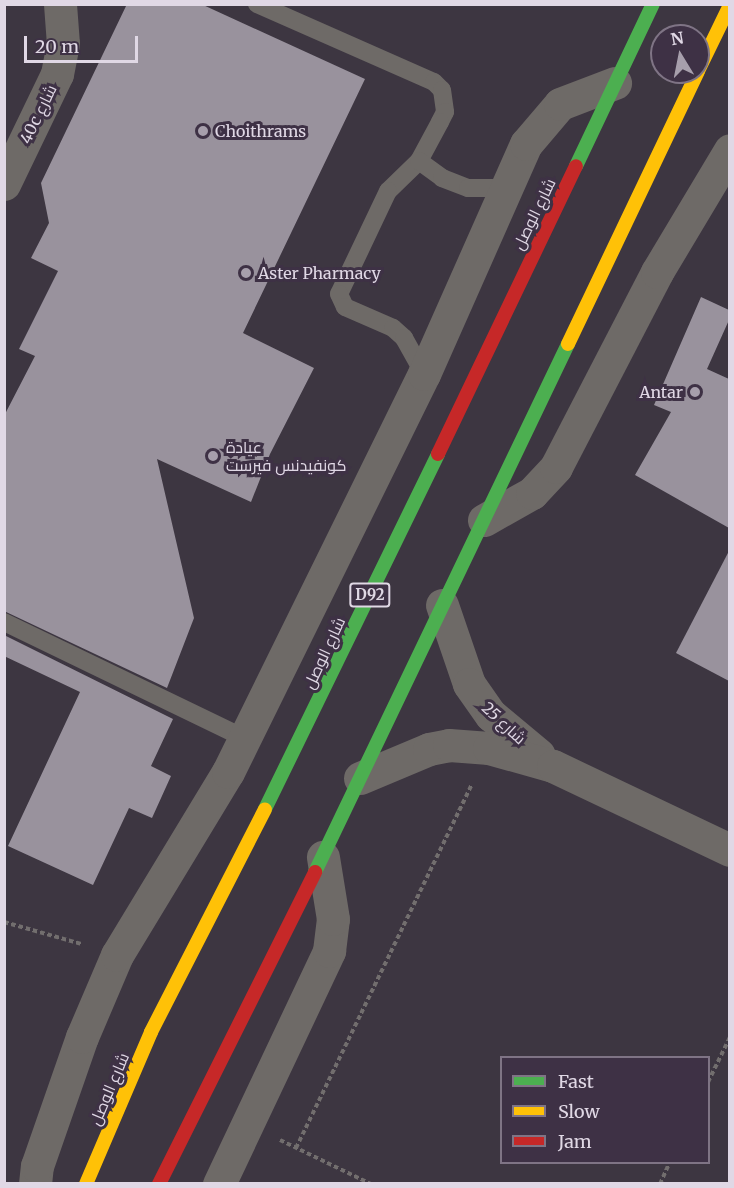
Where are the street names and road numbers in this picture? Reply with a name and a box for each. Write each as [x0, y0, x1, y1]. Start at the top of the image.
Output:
street label: 40c شارع [16, 81, 60, 147]
street label: شارع الوصل [508, 175, 560, 253]
road number: D92 [349, 583, 391, 607]
street label: شارع الوصل [299, 614, 349, 692]
street label: شارع 25 [478, 698, 530, 748]
street label: شارع الوصل [85, 1050, 133, 1128]

